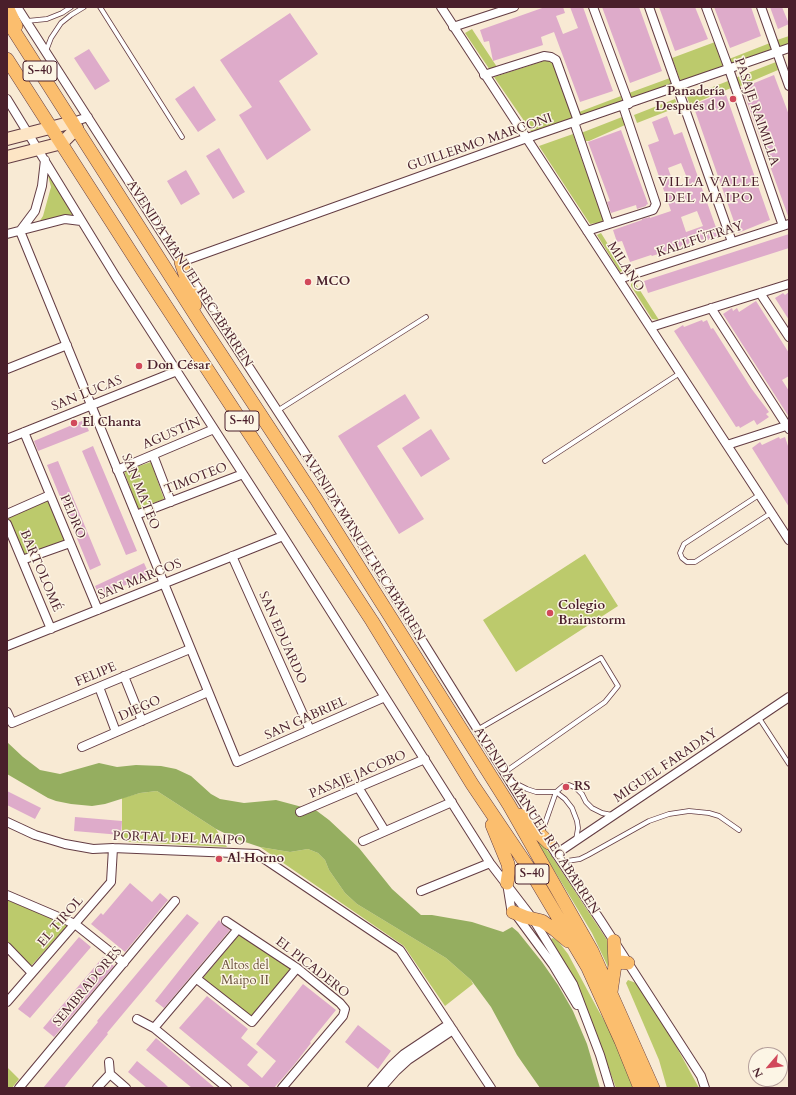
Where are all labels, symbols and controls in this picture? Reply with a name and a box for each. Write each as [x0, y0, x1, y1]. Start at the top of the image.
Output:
street label: PASAJE RAIMILLA [730, 56, 782, 168]
road number: S-40 [23, 61, 57, 81]
place label: Panadería Después d 9 [655, 84, 725, 115]
marker: Panadería Después d 9 [728, 94, 738, 104]
street label: GUILLERMO MARCONI [405, 111, 555, 175]
district label: VILLA VALLE DEL MAIPO [658, 175, 760, 208]
street label: AVENIDA MANUEL RECABARREN [123, 178, 255, 370]
street label: KALLFÜTRAY [655, 219, 745, 261]
street label: MILANO [603, 239, 647, 295]
place label: MCO [316, 274, 350, 290]
marker: MCO [303, 277, 313, 287]
place label: Don César [147, 358, 210, 374]
marker: Don César [134, 361, 144, 371]
street label: SAN LUCAS [50, 373, 124, 415]
road number: S-40 [225, 411, 259, 431]
place label: El Chanta [82, 415, 141, 431]
street label: AGUSTÍN [141, 415, 203, 453]
marker: El Chanta [69, 418, 79, 428]
street label: AVENIDA MANUEL RECABARREN [298, 450, 428, 644]
street label: SAN MATEO [118, 452, 162, 532]
street label: TIMOTEO [162, 460, 230, 498]
street label: PEDRO [56, 493, 88, 541]
street label: BARTOLOMÉ [16, 528, 64, 614]
street label: SAN MARCOS [96, 556, 184, 604]
street label: SAN EDUARDO [255, 589, 309, 687]
place label: Colegio Brainstorm [558, 598, 626, 629]
marker: Colegio Brainstorm [545, 608, 555, 618]
street label: FELIPE [73, 659, 119, 691]
street label: DIEGO [116, 693, 164, 725]
street label: SAN GABRIEL [263, 694, 349, 744]
street label: AVENIDA MANUEL RECABARREN [470, 725, 602, 917]
street label: MIGUEL FARADAY [611, 726, 721, 806]
street label: PASAJE JACOBO [307, 748, 409, 802]
place label: RS [574, 779, 590, 795]
marker: RS [561, 782, 571, 792]
street label: PORTAL DEL MAIPO [112, 829, 246, 849]
place label: Al Horno [227, 851, 284, 867]
marker: Al Horno [214, 854, 224, 864]
road number: S-40 [515, 864, 549, 884]
street label: EL TIROL [35, 894, 87, 950]
street label: EL PICADERO [272, 934, 352, 1002]
street label: SEMBRADORES [50, 944, 126, 1030]
park label: Altos del Maipo II [221, 958, 269, 989]
north arrow [748, 1047, 788, 1087]
text: N [749, 1065, 767, 1080]

